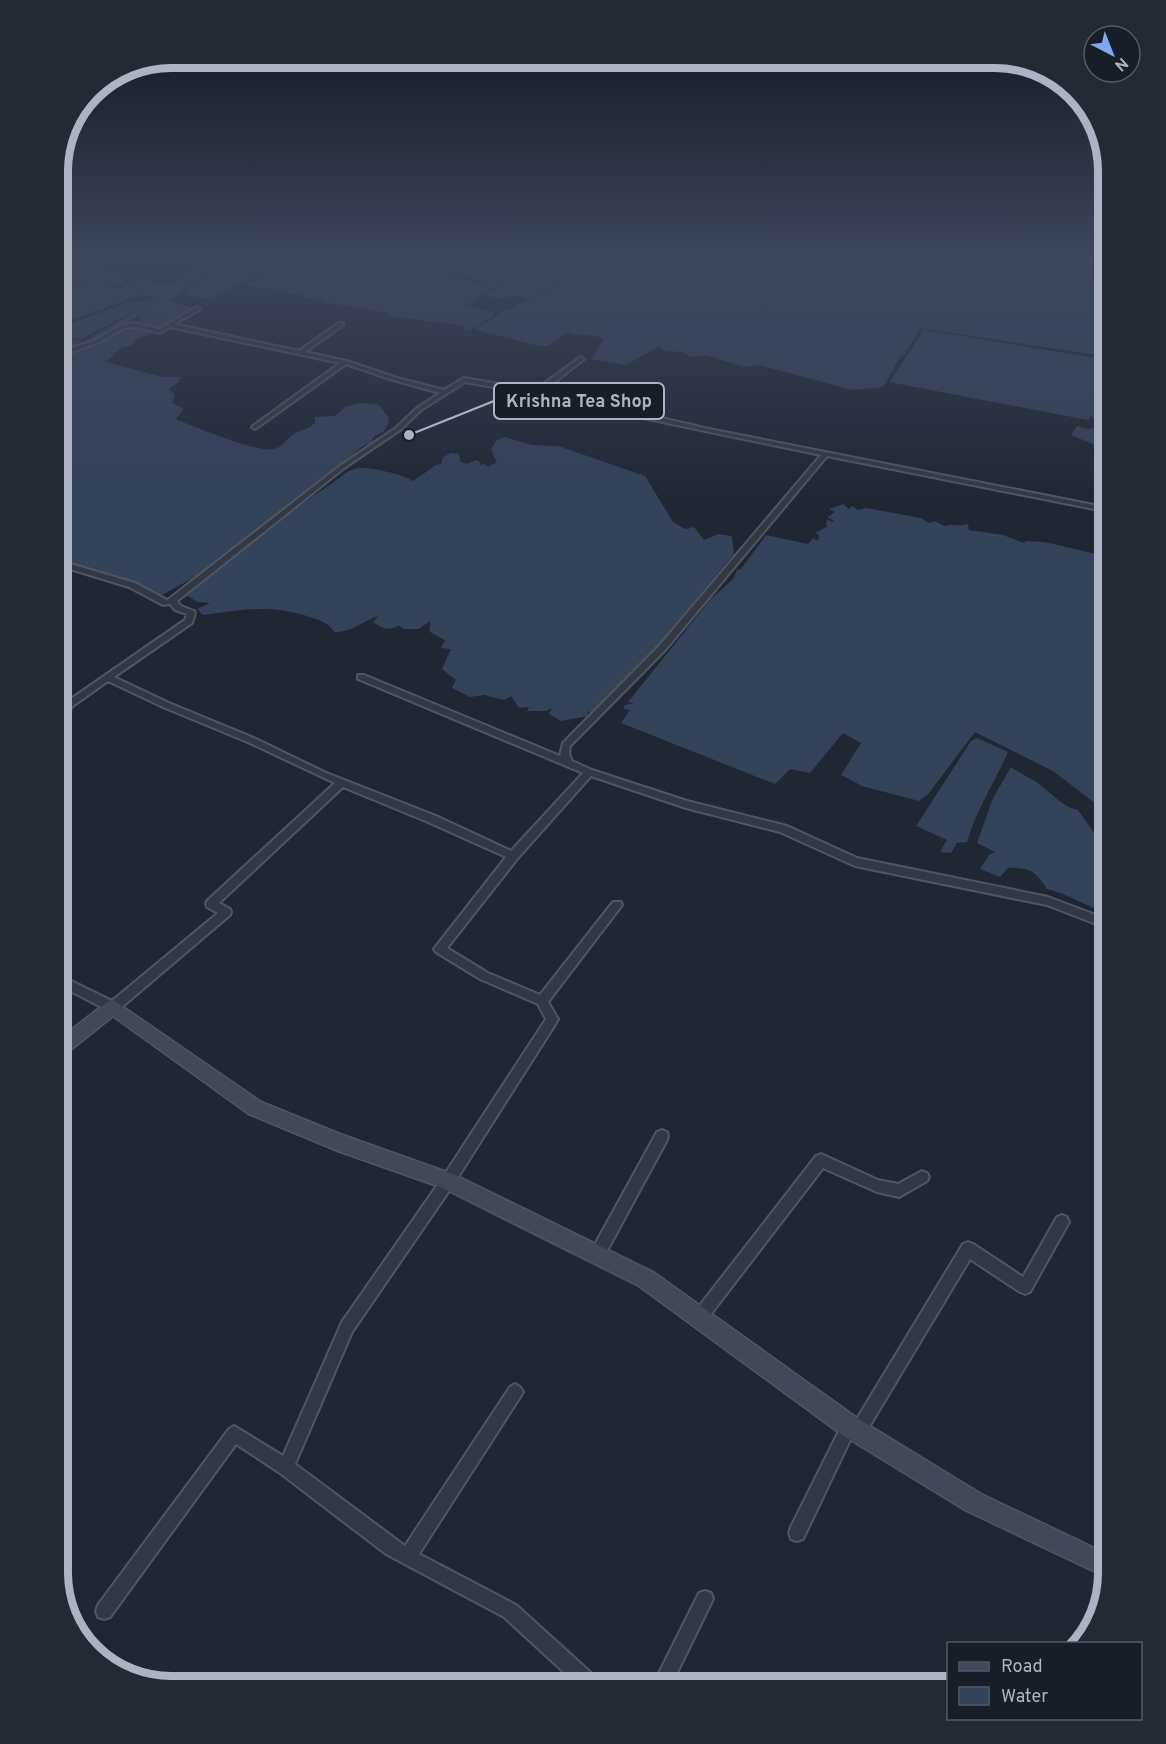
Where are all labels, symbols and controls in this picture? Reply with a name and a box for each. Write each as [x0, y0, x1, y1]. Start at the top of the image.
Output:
north arrow [1082, 24, 1142, 84]
text: N [1110, 52, 1132, 75]
callout: Krishna Tea Shop [494, 383, 664, 419]
text: Krishna Tea Shop [506, 391, 652, 414]
legend [947, 1642, 1142, 1720]
text: Road [1001, 1656, 1043, 1679]
text: Water [1001, 1686, 1048, 1709]

